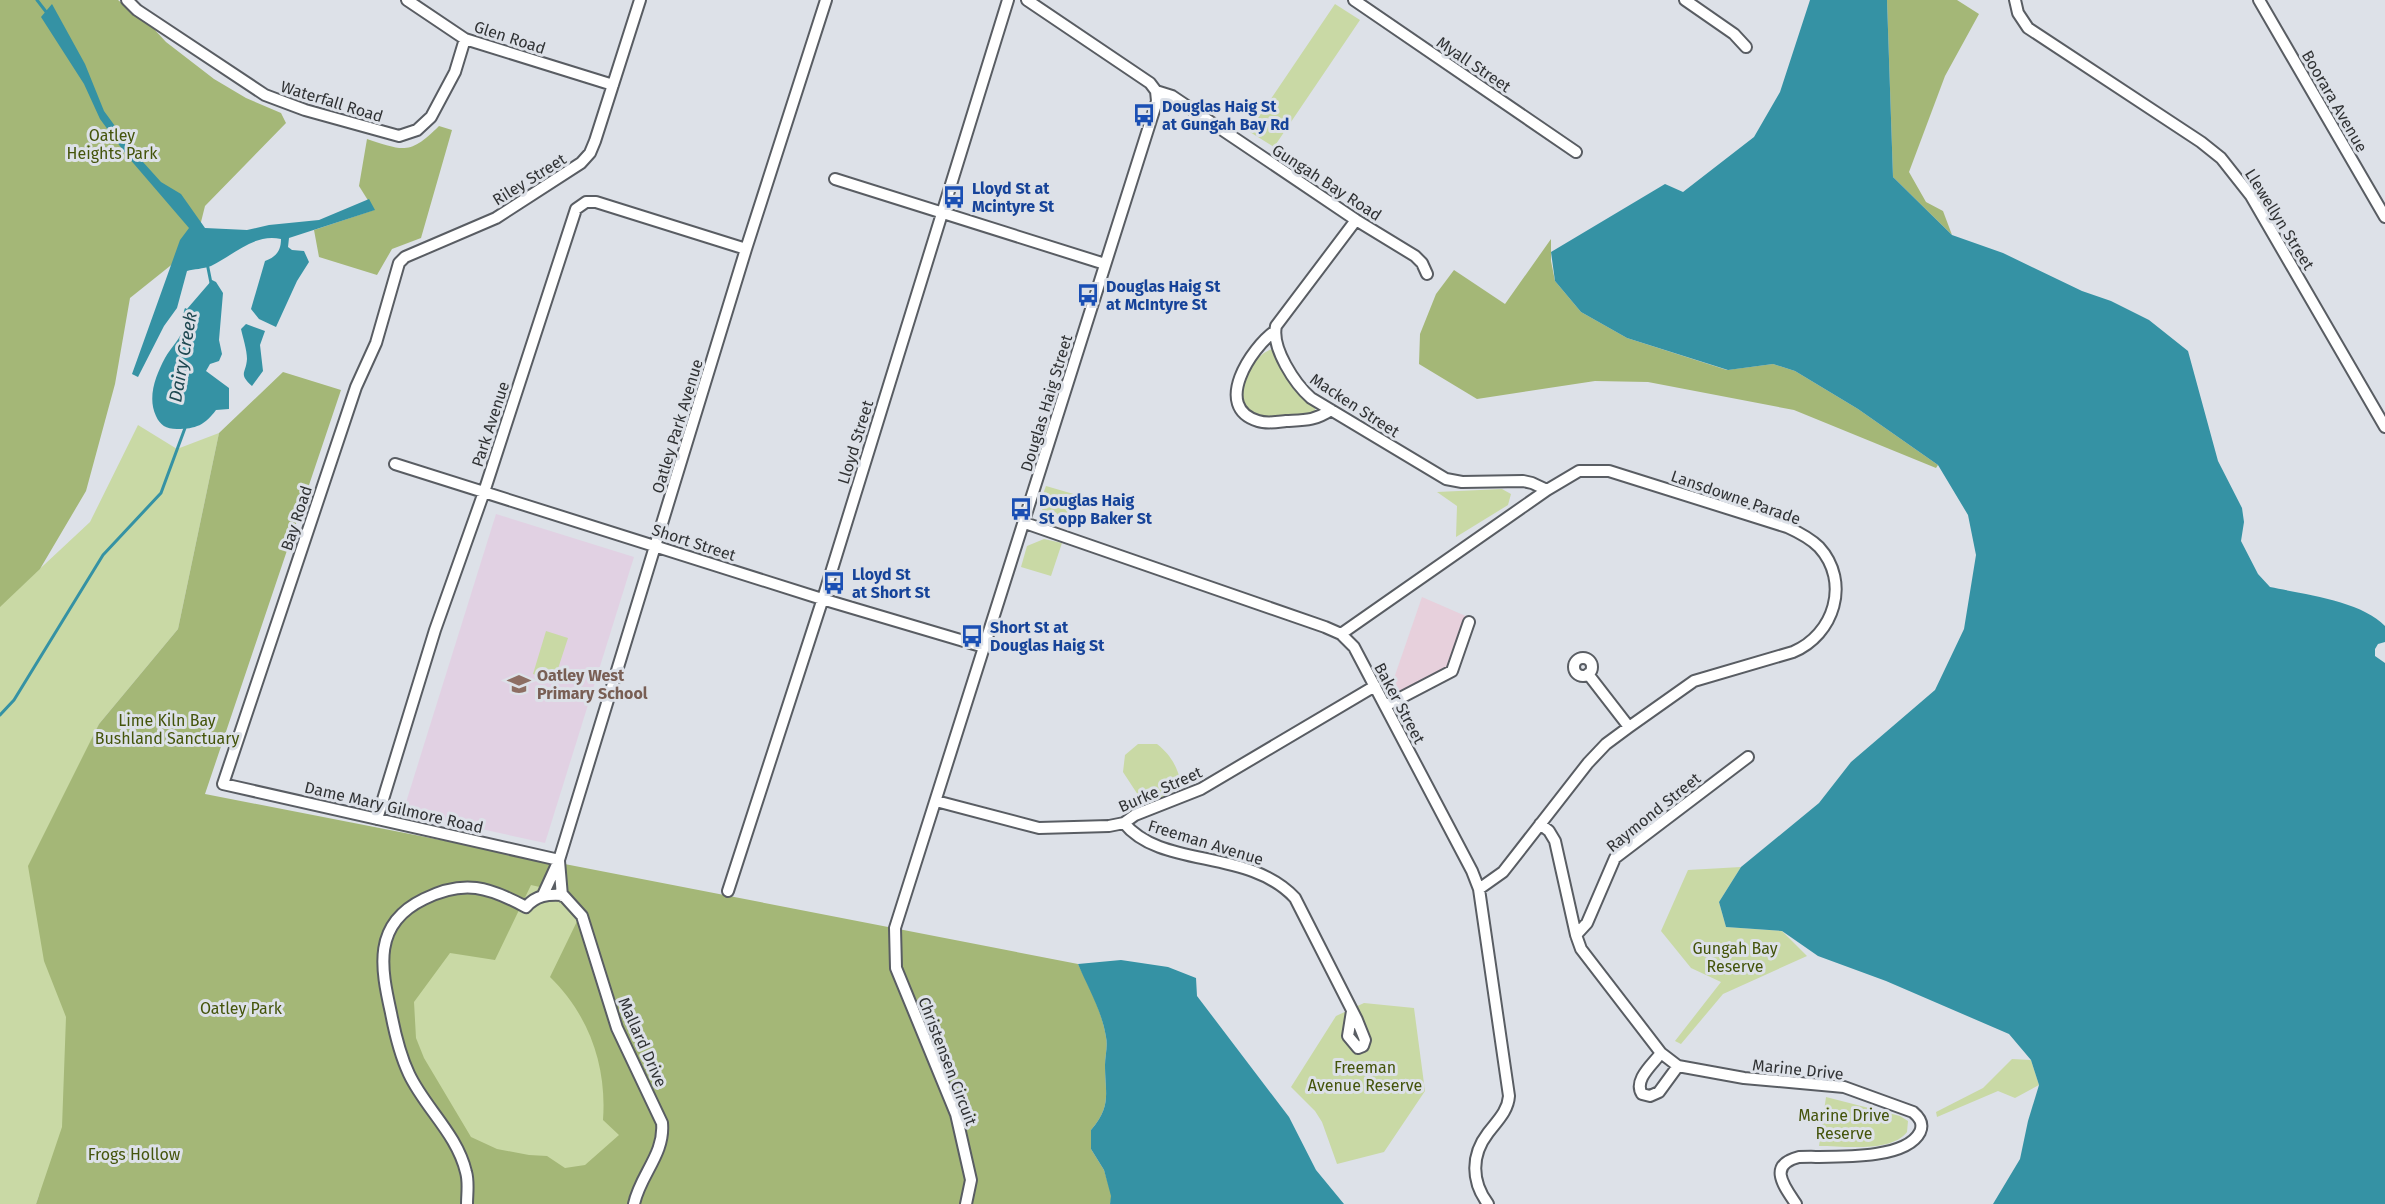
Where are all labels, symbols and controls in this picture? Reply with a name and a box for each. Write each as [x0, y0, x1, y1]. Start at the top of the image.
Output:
street label: Glen Road [472, 17, 548, 58]
street label: Myall Street [1433, 33, 1515, 96]
street label: Boorara Avenue [2298, 47, 2371, 156]
street label: Waterfall Road [278, 77, 385, 126]
place label: Douglas Haig St at Gungah Bay Rd [1162, 97, 1289, 134]
bus stop icon: Douglas Haig St at Gungah Bay Rd [1131, 102, 1157, 128]
park label: Oatley Heights Park [67, 126, 158, 163]
street label: Gungah Bay Road [1269, 140, 1385, 225]
street label: Riley Street [489, 149, 570, 209]
street label: Llewellyn Street [2241, 165, 2318, 273]
place label: Lloyd St at Mcintyre St [972, 179, 1055, 216]
bus stop icon: Lloyd St at Mcintyre St [941, 184, 967, 210]
place label: Douglas Haig St at McIntyre St [1106, 277, 1221, 314]
bus stop icon: Douglas Haig St at McIntyre St [1075, 282, 1101, 308]
water label: Dairy Creek [164, 310, 202, 404]
street label: Douglas Haig Street [1017, 332, 1076, 474]
street label: Oatley Park Avenue [648, 357, 707, 496]
street label: Macken Street [1307, 370, 1403, 441]
street label: Park Avenue [468, 379, 513, 469]
street label: Lloyd Street [834, 398, 877, 486]
street label: Lansdowne Parade [1669, 466, 1803, 529]
street label: Bay Road [277, 483, 316, 553]
place label: Douglas Haig St opp Baker St [1039, 491, 1153, 528]
bus stop icon: Douglas Haig St opp Baker St [1008, 496, 1034, 522]
street label: Short Street [650, 520, 738, 565]
place label: Lloyd St at Short St [852, 565, 931, 602]
bus stop icon: Lloyd St at Short St [821, 570, 847, 596]
place label: Short St at Douglas Haig St [990, 618, 1105, 655]
bus stop icon: Short St at Douglas Haig St [959, 623, 985, 649]
street label: Baker Street [1370, 659, 1429, 747]
place label: Oatley West Primary School [537, 666, 648, 703]
school or university icon: Oatley West Primary School [506, 671, 532, 697]
park label: Lime Kiln Bay Bushland Sanctuary [95, 711, 239, 748]
street label: Burke Street [1115, 762, 1205, 816]
street label: Raymond Street [1602, 769, 1704, 856]
street label: Dame Mary Gilmore Road [303, 778, 485, 837]
street label: Freeman Avenue [1146, 816, 1266, 869]
park label: Gungah Bay Reserve [1692, 939, 1778, 976]
street label: Mallard Drive [614, 994, 671, 1090]
street label: Christensen Circuit [914, 994, 981, 1128]
park label: Oatley Park [200, 999, 283, 1018]
street label: Marine Drive [1751, 1055, 1845, 1084]
park label: Freeman Avenue Reserve [1308, 1058, 1422, 1095]
park label: Marine Drive Reserve [1798, 1106, 1890, 1143]
park label: Frogs Hollow [88, 1145, 181, 1164]

